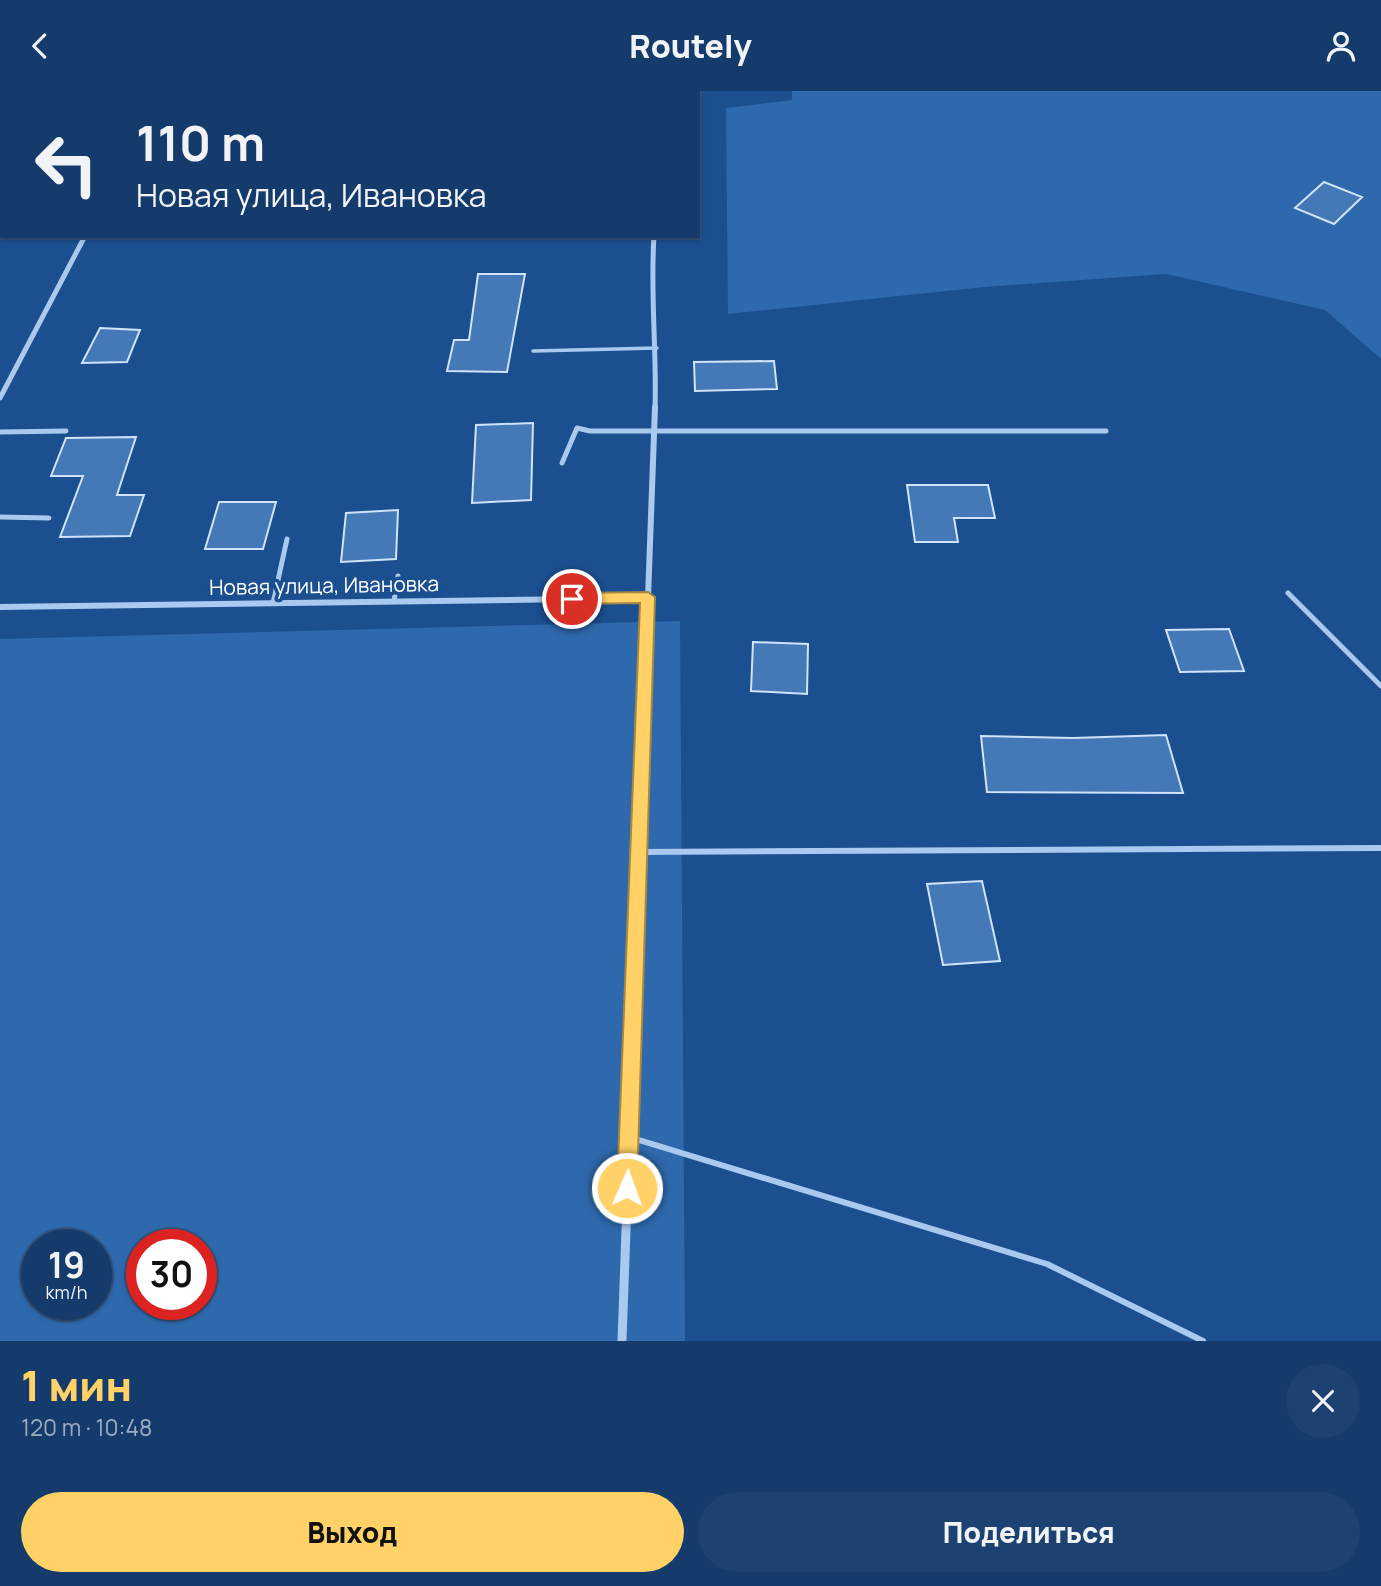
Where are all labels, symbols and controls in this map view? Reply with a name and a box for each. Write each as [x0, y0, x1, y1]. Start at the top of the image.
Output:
text: Routely [629, 24, 752, 68]
icon: back [21, 27, 59, 65]
icon: person [1322, 27, 1360, 65]
text: 110 m [136, 109, 265, 176]
icon: left [21, 119, 112, 210]
text: Новая улица, Ивановка [136, 173, 487, 217]
street label: Новая улица, Ивановка [209, 569, 439, 601]
pin [542, 569, 602, 629]
icon: arrive [553, 580, 591, 618]
position arrow [590, 1151, 664, 1225]
speed limit sign: 30 [126, 1229, 217, 1320]
text: 19 [48, 1241, 85, 1289]
text: km/h [46, 1280, 87, 1304]
text: 1 мин [21, 1356, 132, 1414]
button: close [1286, 1364, 1360, 1438]
text: 120 m · 10:48 [21, 1411, 152, 1443]
button: Выход [21, 1492, 684, 1572]
button: Поделиться [698, 1492, 1360, 1572]

